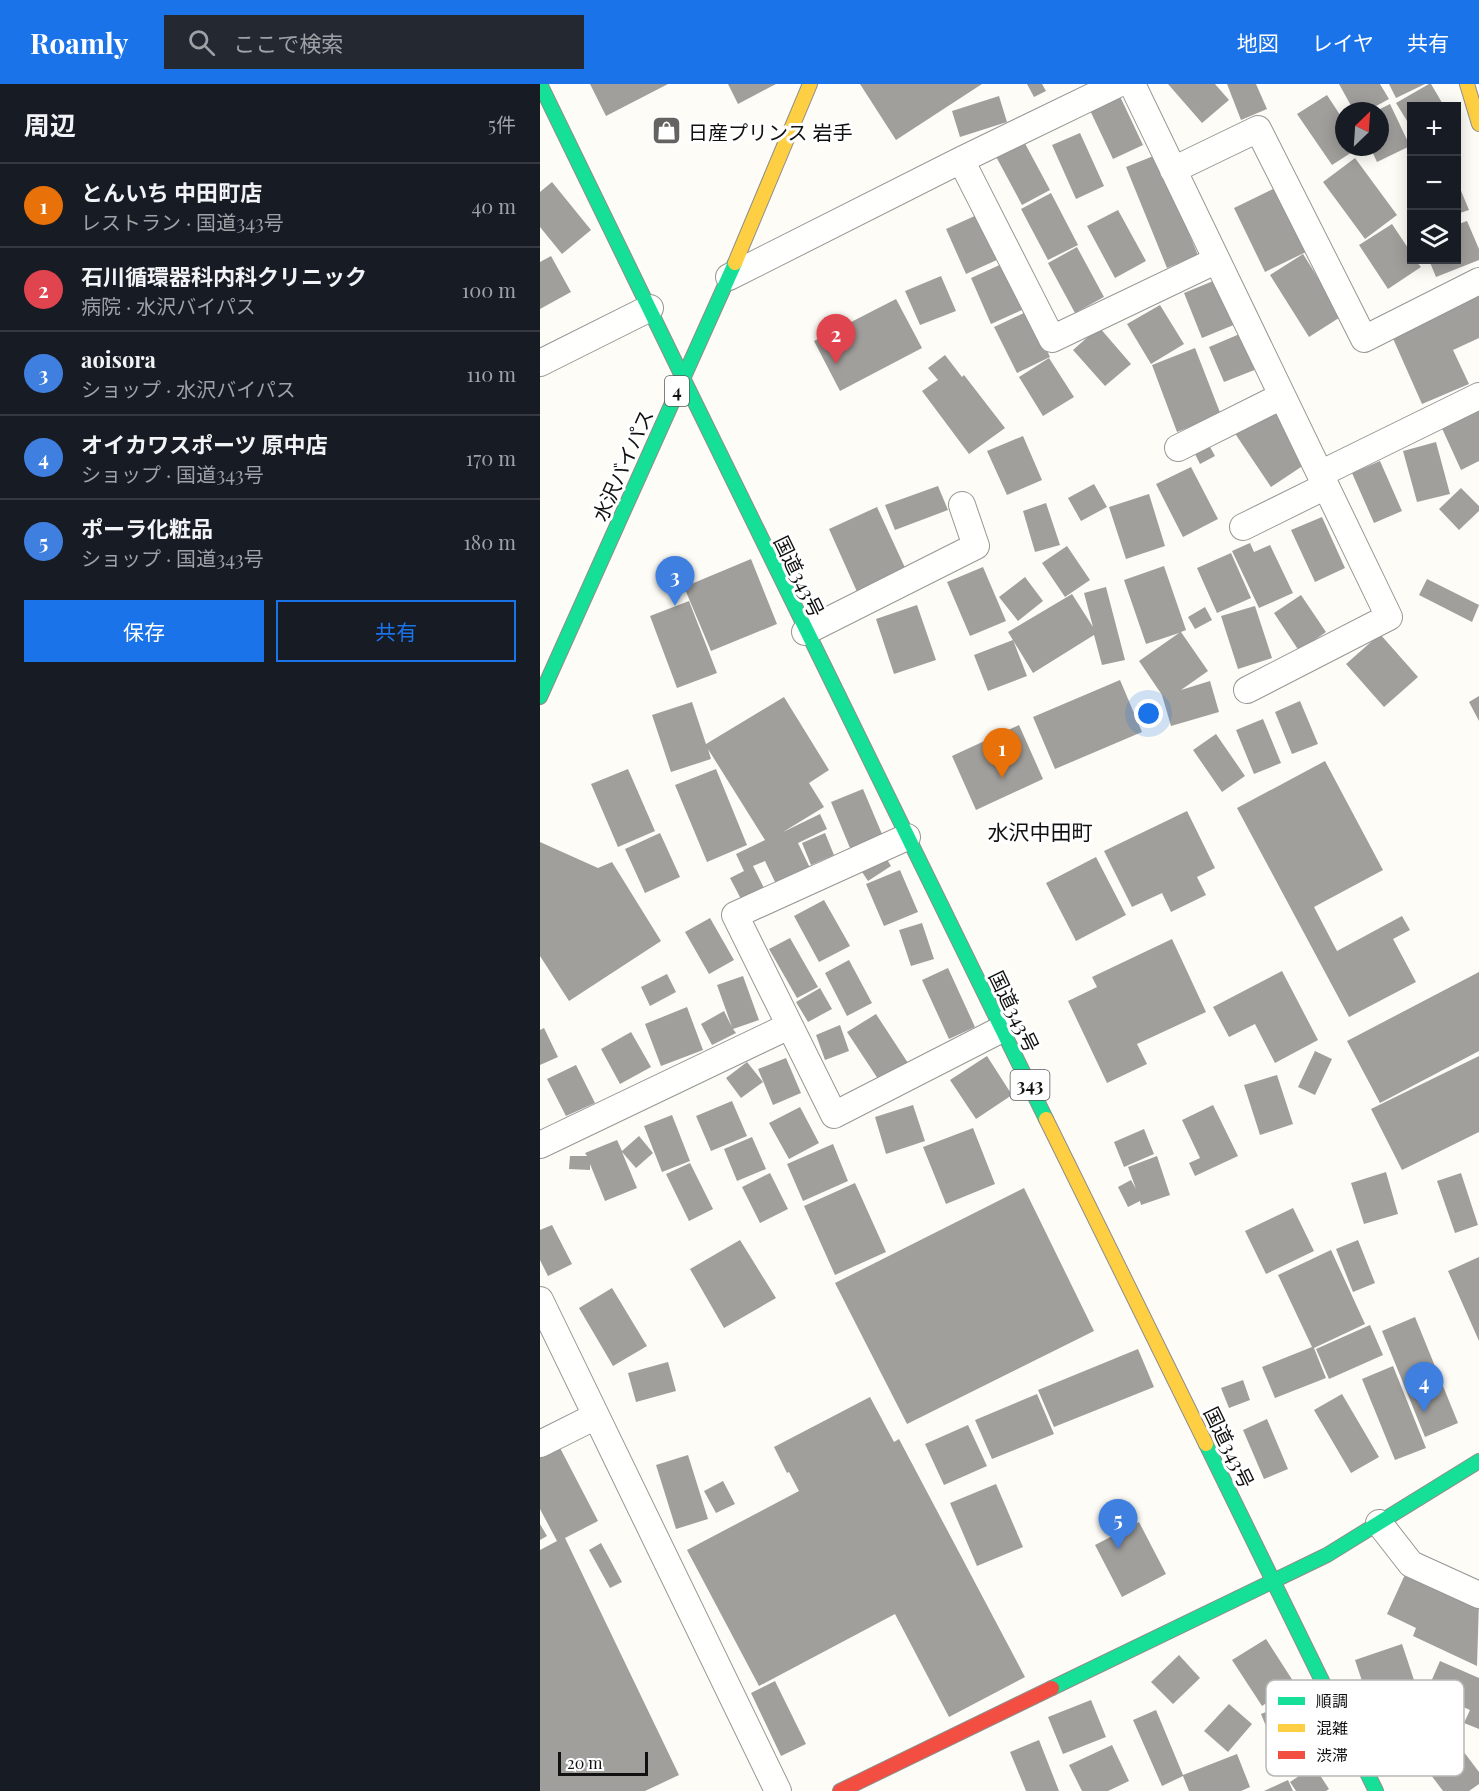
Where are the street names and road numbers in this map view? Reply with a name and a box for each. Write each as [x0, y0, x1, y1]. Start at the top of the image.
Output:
road number: 4 [665, 376, 689, 406]
street label: 水沢バイパス [585, 405, 659, 525]
street label: 国道343号 [769, 531, 831, 621]
street label: 国道343号 [984, 966, 1046, 1056]
road number: 343 [1010, 1070, 1050, 1100]
street label: 国道343号 [1199, 1402, 1261, 1492]

